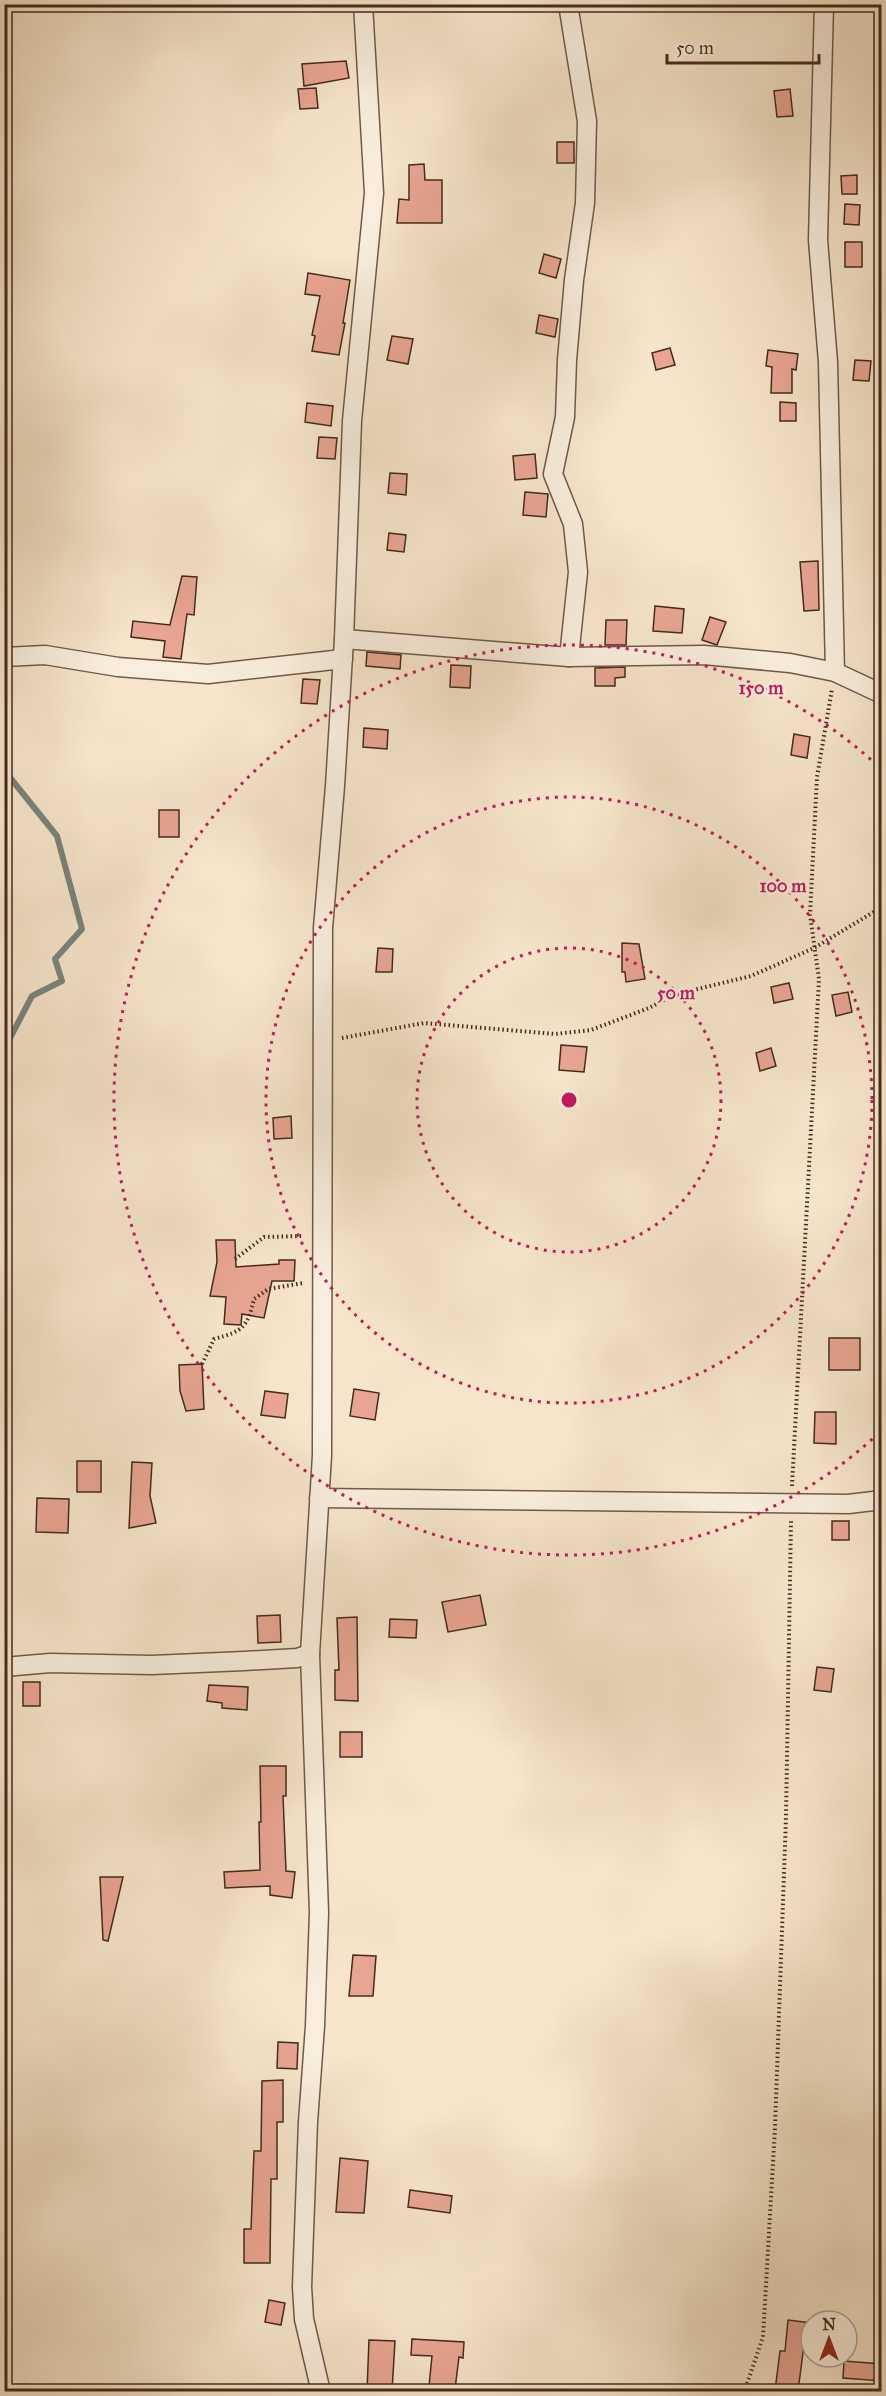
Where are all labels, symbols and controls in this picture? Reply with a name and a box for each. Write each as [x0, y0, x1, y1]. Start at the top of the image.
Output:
scale bar [667, 27, 818, 65]
text: 50 m [676, 37, 714, 59]
text: 150 m [739, 677, 784, 699]
text: 100 m [760, 875, 807, 897]
text: 50 m [657, 982, 696, 1004]
centre of rings [559, 1090, 579, 1110]
north arrow [799, 2309, 859, 2369]
text: N [822, 2315, 836, 2334]

